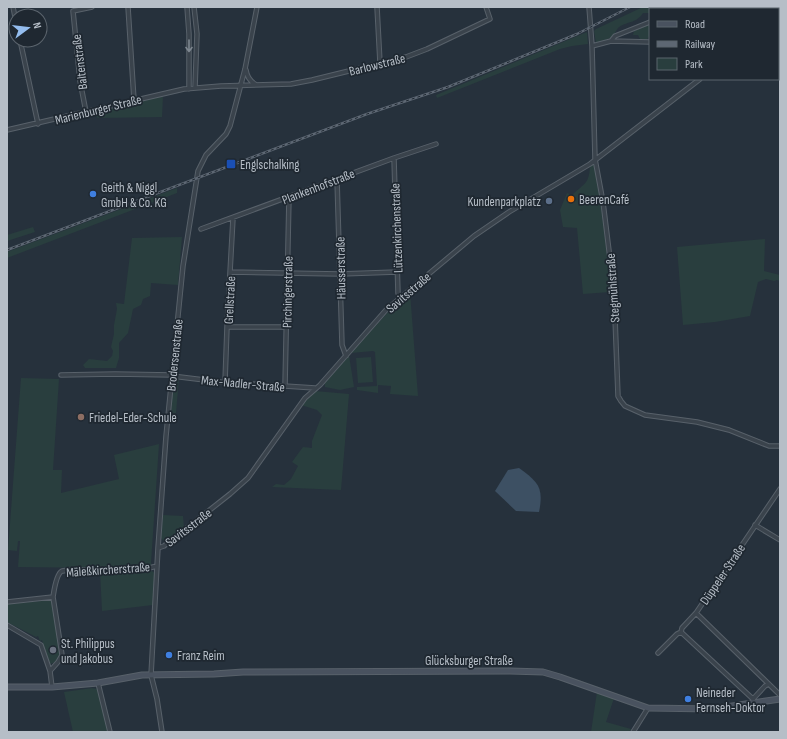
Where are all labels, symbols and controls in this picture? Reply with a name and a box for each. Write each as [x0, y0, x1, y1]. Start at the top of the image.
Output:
north arrow [8, 8, 48, 48]
legend [649, 8, 779, 80]
text: Road [685, 17, 705, 32]
text: N [30, 21, 44, 30]
street label: Baltenstraße [69, 33, 91, 91]
text: Railway [685, 37, 716, 52]
one-way arrow [185, 39, 193, 52]
street label: Barlowstraße [347, 50, 407, 80]
text: Park [685, 57, 703, 72]
street label: Marienburger Straße [53, 91, 143, 128]
place label: Englschalking [240, 157, 300, 173]
marker: Englschalking [225, 158, 237, 170]
street label: Plankenhofstraße [280, 166, 357, 208]
place label: Geith & Niggl GmbH & Co. KG [101, 180, 167, 211]
street label: Lützenkirchenstraße [387, 183, 407, 273]
marker: Geith & Niggl GmbH & Co. KG [88, 189, 98, 199]
place label: BeerenCafé [579, 192, 629, 208]
place label: Kundenparkplatz [467, 194, 541, 210]
marker: BeerenCafé [566, 194, 576, 204]
marker: Kundenparkplatz [544, 196, 554, 206]
street label: Häusserstraße [332, 236, 350, 300]
street label: Stegmühlstraße [603, 253, 623, 323]
street label: Pirchingerstraße [279, 256, 297, 328]
street label: Savitsstraße [383, 269, 434, 317]
street label: Grellstraße [221, 276, 239, 324]
street label: Brodersenstraße [163, 318, 187, 392]
street label: Max-Nadler-Straße [200, 372, 286, 396]
place label: Friedel-Eder-Schule [89, 410, 177, 426]
marker: Friedel-Eder-Schule [76, 412, 86, 422]
street label: Savitsstraße [162, 505, 215, 550]
street label: Düppeler Straße [697, 541, 749, 608]
street label: Mäleßkircherstraße [66, 559, 151, 581]
place label: St. Philippus und Jakobus [61, 636, 115, 667]
marker: St. Philippus und Jakobus [48, 645, 58, 655]
place label: Franz Reim [177, 648, 225, 664]
marker: Franz Reim [164, 650, 174, 660]
street label: Glücksburger Straße [425, 653, 513, 669]
place label: Neineder Fernseh-Doktor [696, 685, 766, 716]
marker: Neineder Fernseh-Doktor [683, 694, 693, 704]

